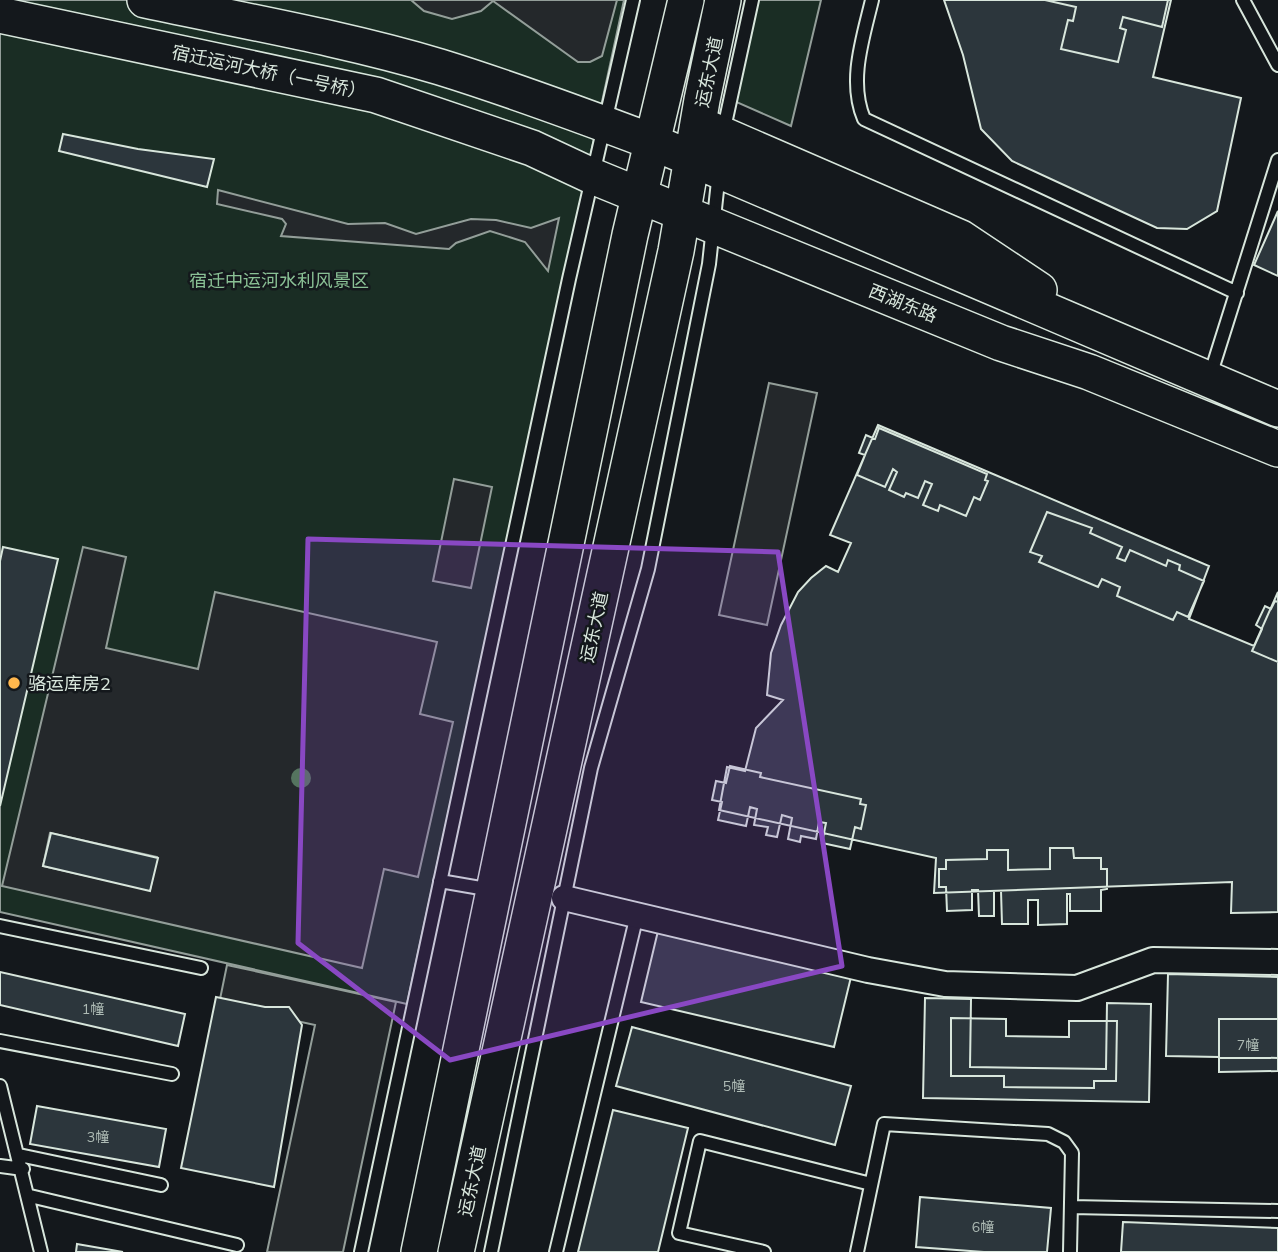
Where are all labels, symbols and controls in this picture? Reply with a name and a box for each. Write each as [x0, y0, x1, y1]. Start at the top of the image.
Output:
street label: 运东大道 [690, 34, 728, 110]
street label: 宿迁运河大桥（一号桥） [170, 40, 368, 104]
park label: 宿迁中运河水利风景区 [189, 269, 369, 292]
street label: 西湖东路 [865, 279, 941, 327]
street label: 运东大道 [575, 589, 613, 665]
place label: 骆运库房2 [28, 672, 111, 695]
marker: 骆运库房2 [6, 675, 22, 691]
house number: 1幢 [82, 1000, 104, 1018]
house number: 7幢 [1237, 1036, 1259, 1054]
house number: 5幢 [723, 1077, 745, 1095]
house number: 3幢 [87, 1128, 109, 1146]
street label: 运东大道 [453, 1143, 491, 1219]
house number: 6幢 [972, 1218, 994, 1236]

